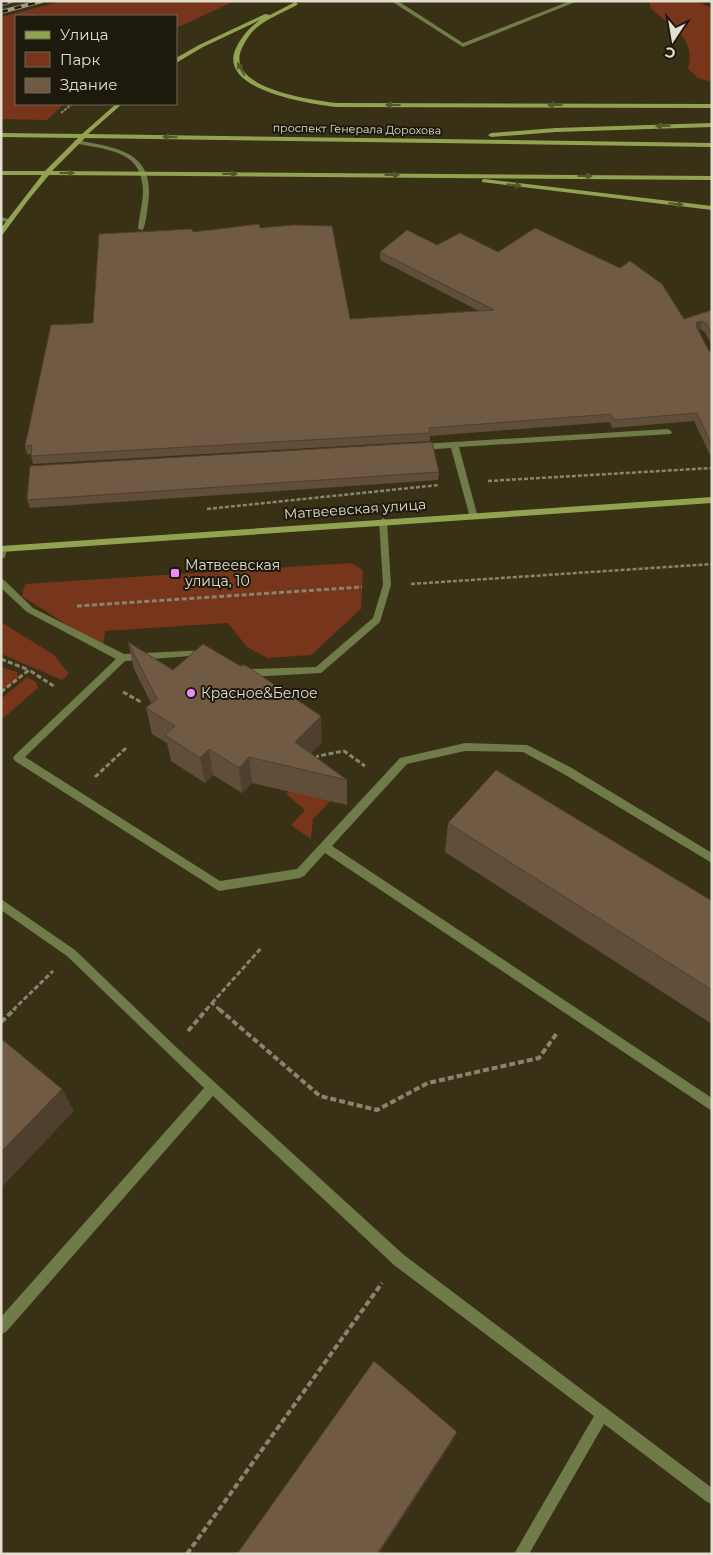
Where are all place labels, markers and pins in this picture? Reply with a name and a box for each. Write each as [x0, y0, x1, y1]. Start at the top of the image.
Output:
place label: Матвеевская улица, 10 [184, 556, 280, 590]
marker: Матвеевская улица, 10 [169, 567, 181, 579]
place label: Красное&Белое [201, 684, 318, 702]
marker: Красное&Белое [185, 687, 197, 699]

